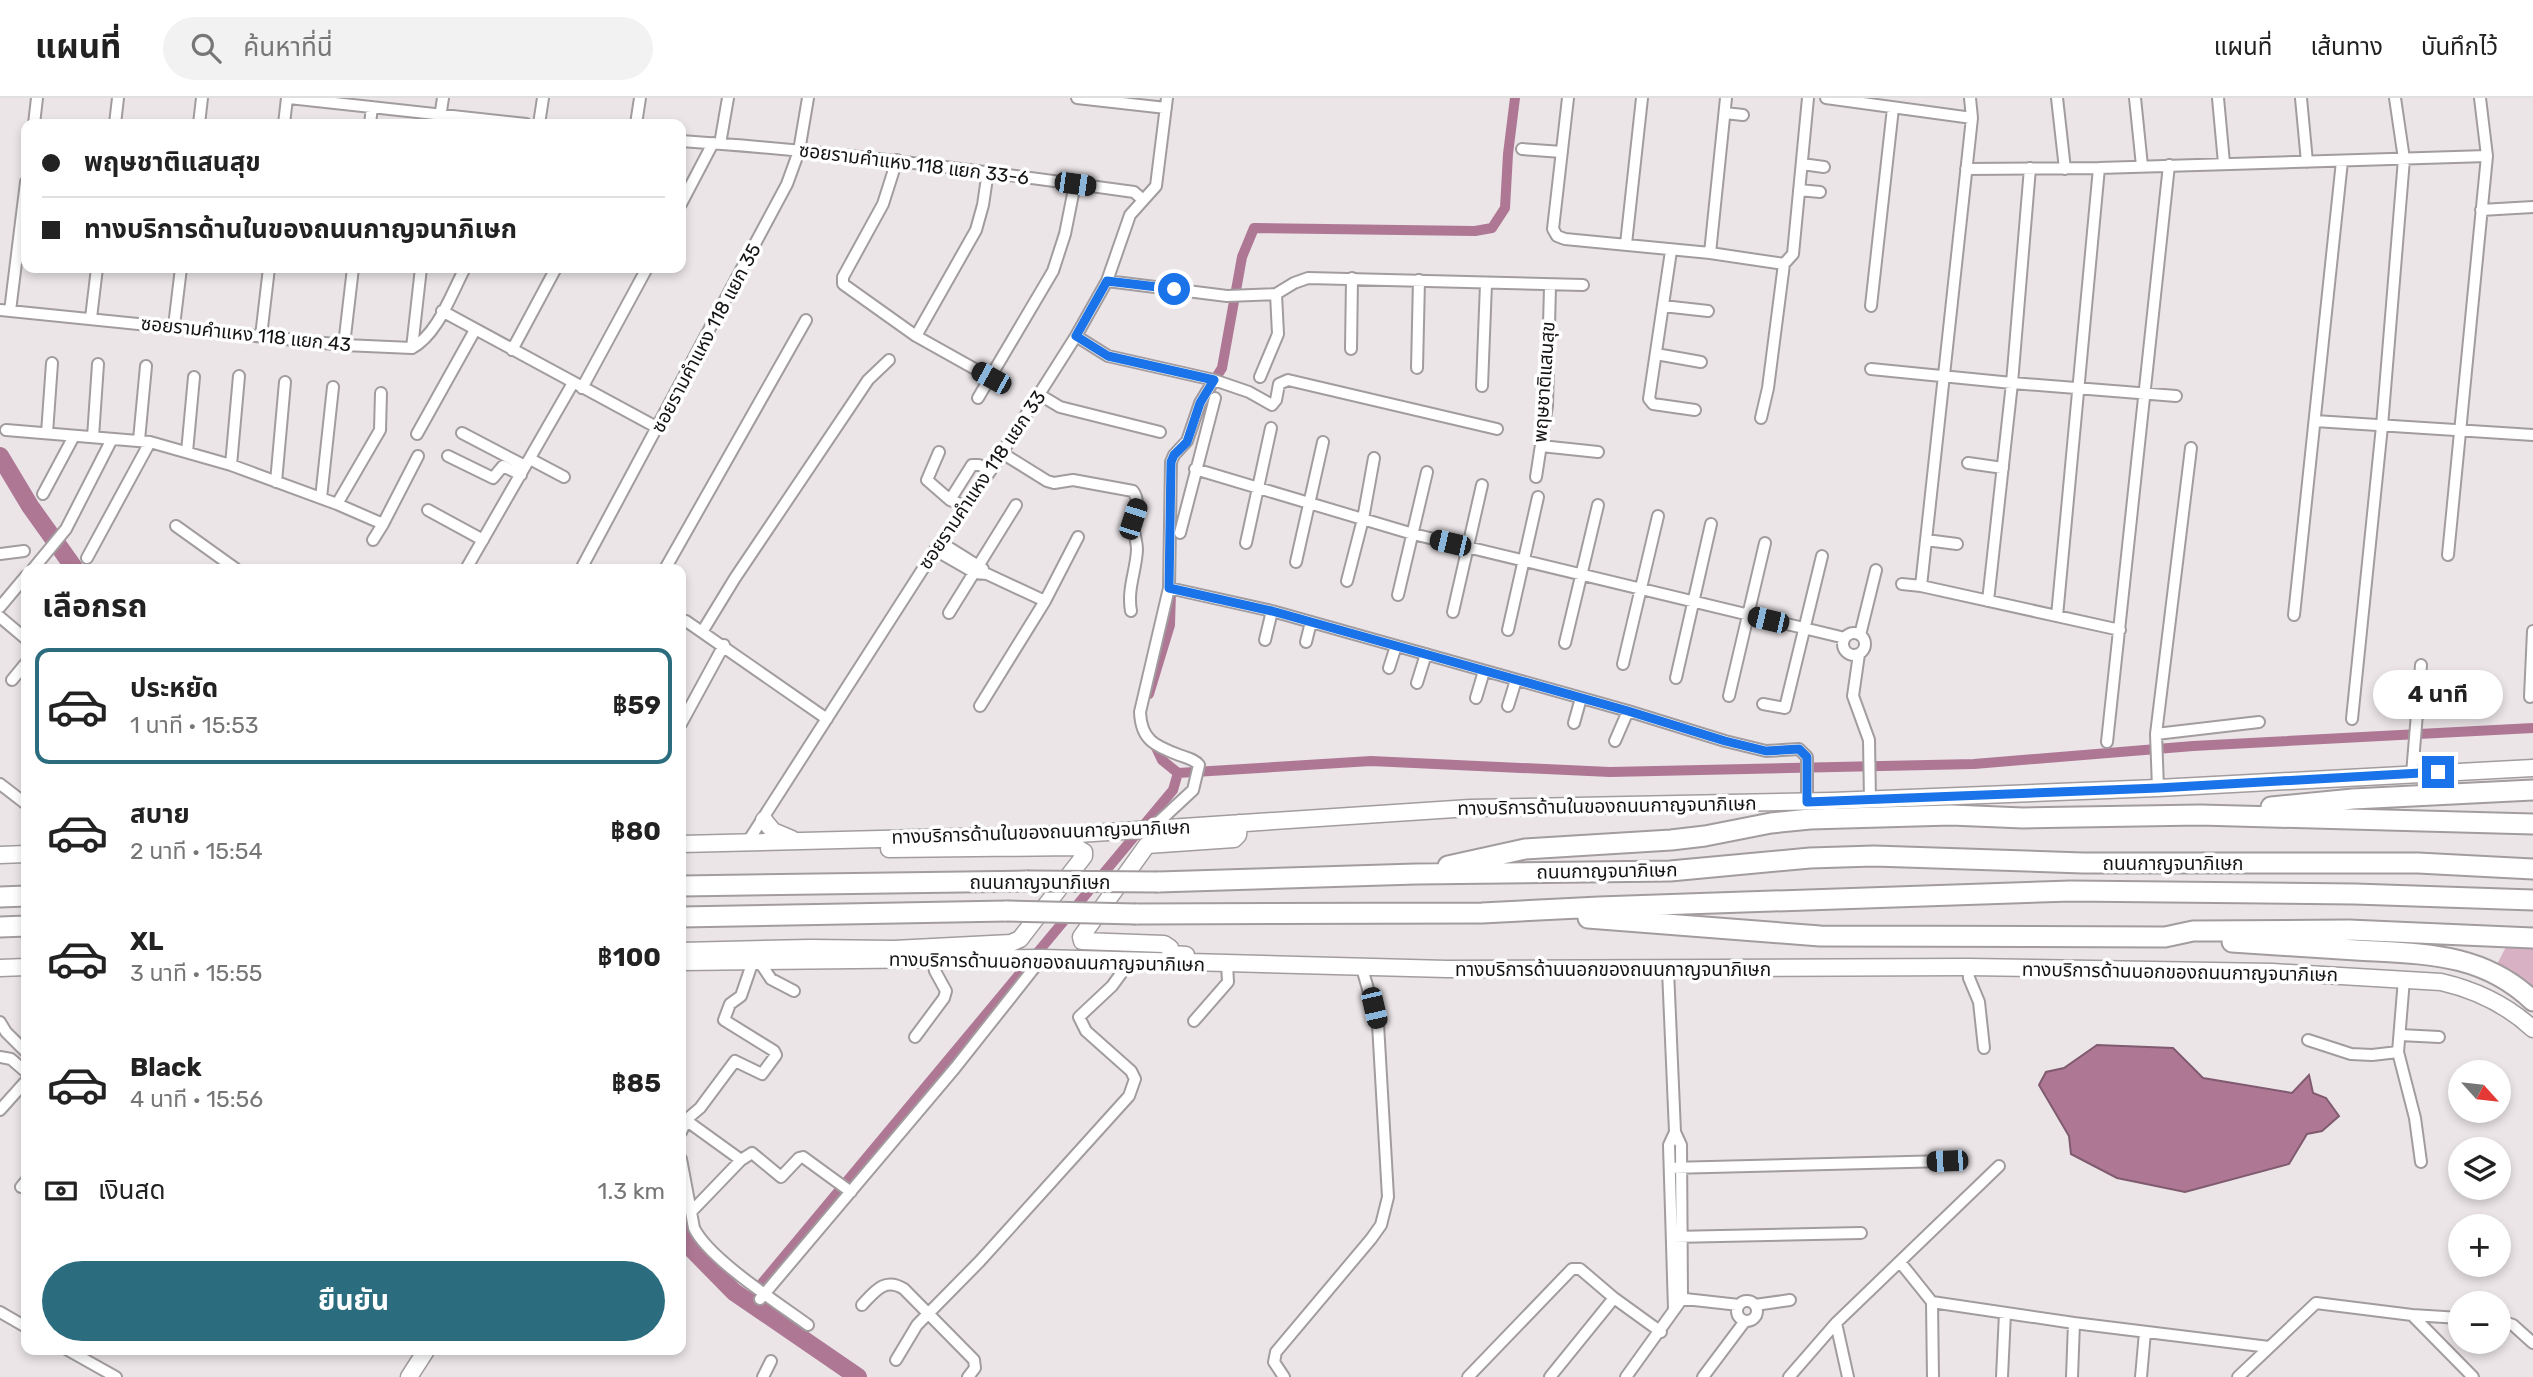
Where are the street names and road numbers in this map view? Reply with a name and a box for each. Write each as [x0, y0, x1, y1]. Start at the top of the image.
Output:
street label: ซอยรามคำแหง 118 แยก 33-6 [798, 138, 1030, 190]
street label: ซอยรามคำแหง 118 แยก 35 [646, 240, 766, 436]
street label: ซอยรามคำแหง 118 แยก 43 [140, 312, 352, 356]
street label: พฤษชาติแสนสุข [1528, 321, 1560, 443]
street label: ซอยรามคำแหง 118 แยก 33 [913, 386, 1051, 574]
street label: ทางบริการด้านในของถนนกาญจนาภิเษก [1457, 792, 1757, 820]
street label: ทางบริการด้านในของถนนกาญจนาภิเษก [891, 815, 1191, 849]
street label: ถนนกาญจนาภิเษก [2103, 852, 2244, 875]
street label: ถนนกาญจนาภิเษก [1536, 858, 1678, 884]
street label: ถนนกาญจนาภิเษก [970, 871, 1111, 894]
street label: ทางบริการด้านนอกของถนนกาญจนาภิเษก [889, 948, 1205, 976]
street label: ทางบริการด้านนอกของถนนกาญจนาภิเษก [1455, 958, 1771, 981]
street label: ทางบริการด้านนอกของถนนกาญจนาภิเษก [2022, 958, 2338, 986]

